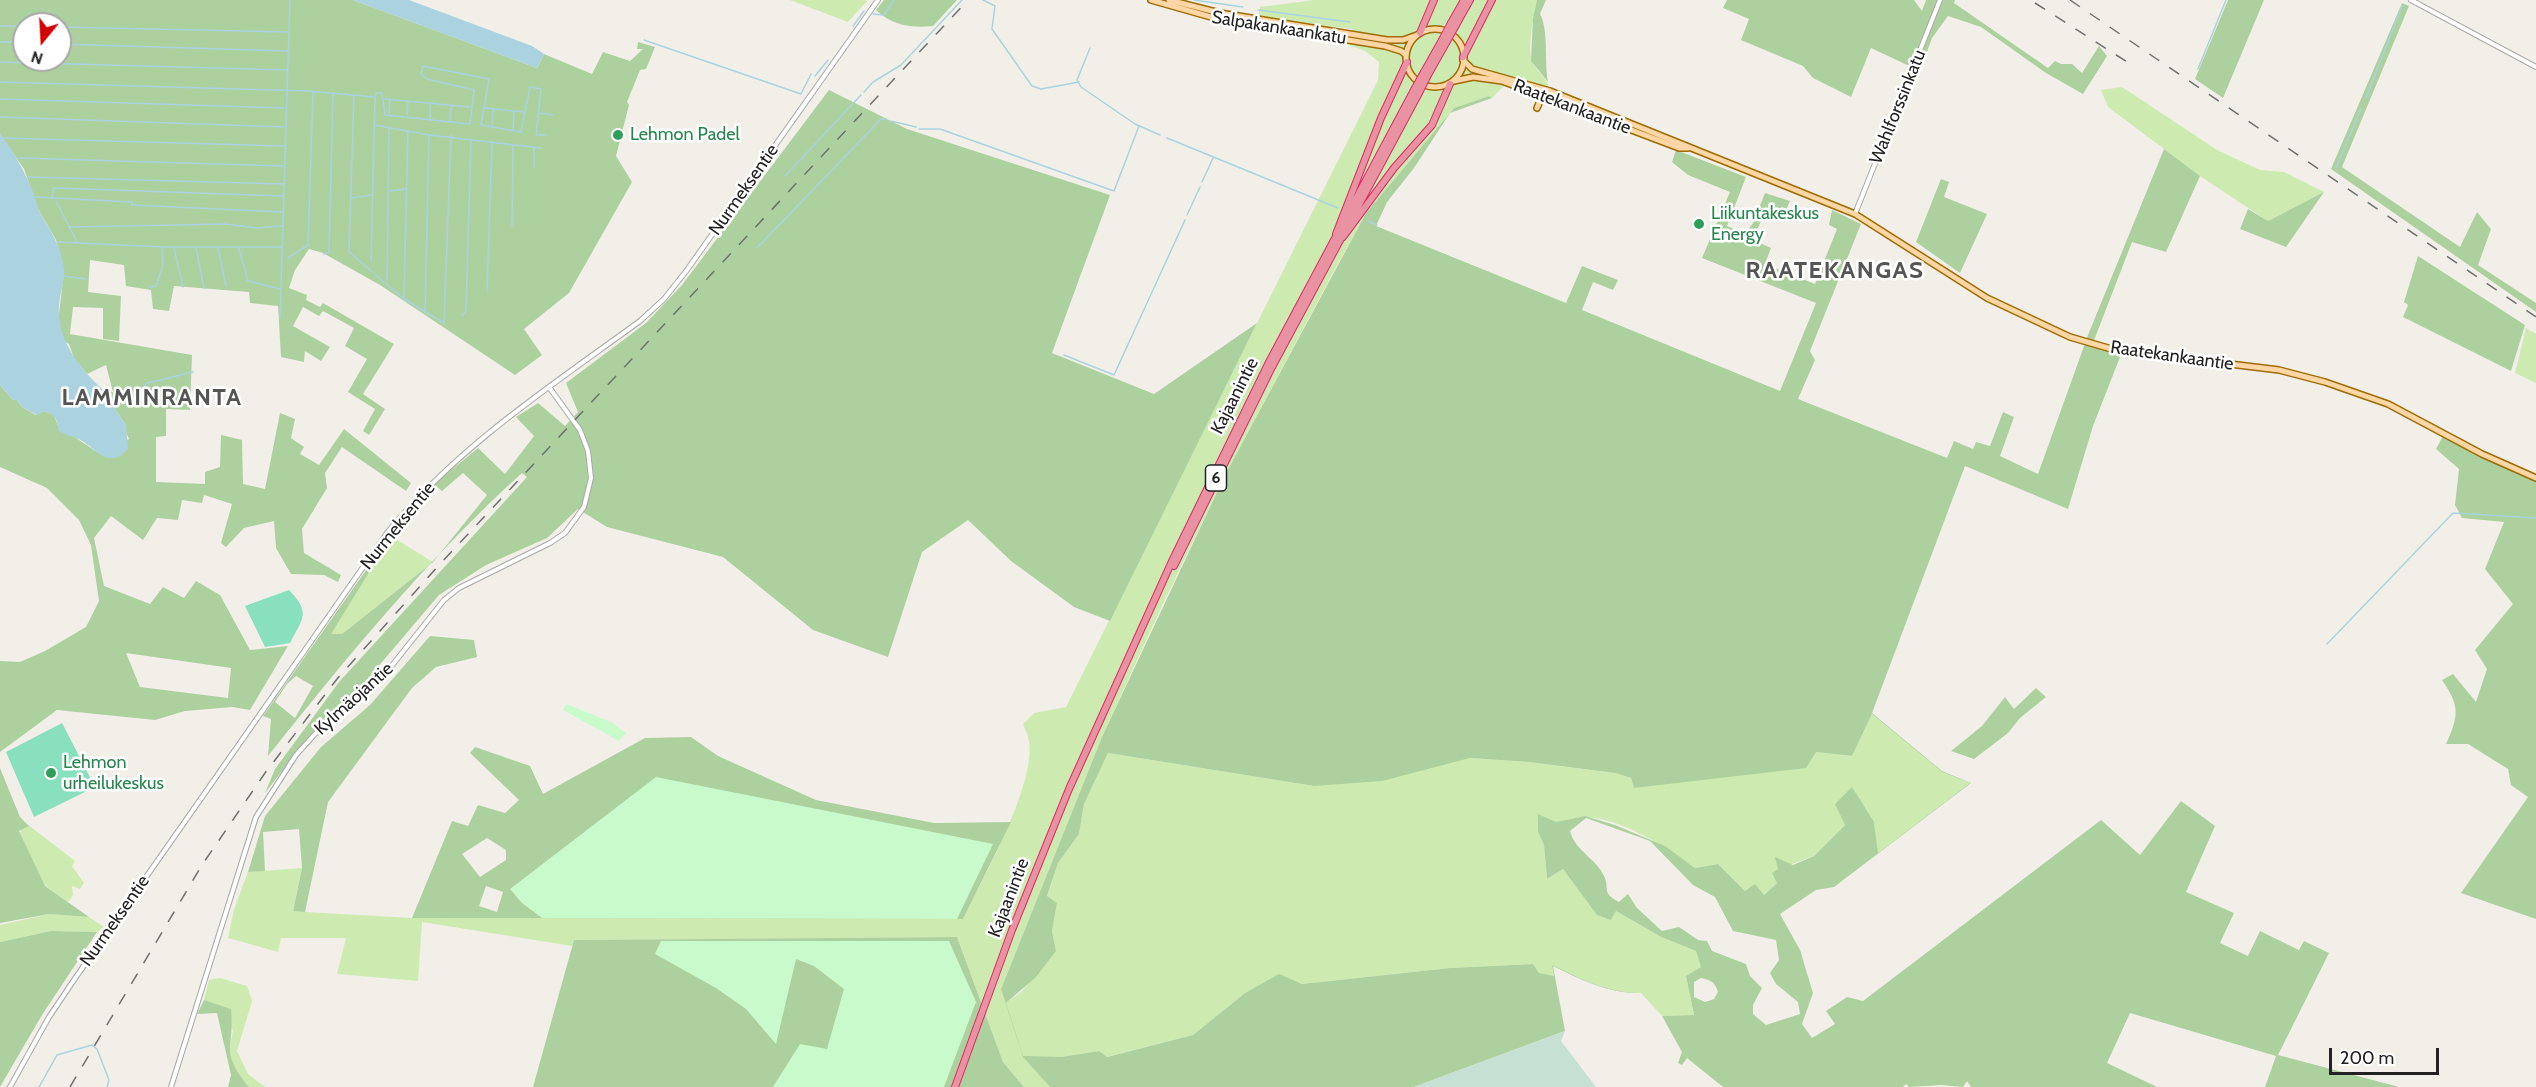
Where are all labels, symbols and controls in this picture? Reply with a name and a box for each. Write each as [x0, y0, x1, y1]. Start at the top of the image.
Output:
street label: Salpakankaankatu [1210, 7, 1348, 49]
north arrow [12, 12, 72, 72]
text: N [29, 47, 45, 68]
street label: Wahlforssinkatu [1865, 47, 1931, 167]
street label: Raatekankaantie [1510, 75, 1634, 139]
place label: Lehmon Padel [630, 124, 740, 146]
marker: Lehmon Padel [611, 128, 625, 142]
street label: Nurmeksentie [705, 140, 783, 240]
place label: Liikuntakeskus Energy [1711, 203, 1819, 246]
marker: Liikuntakeskus Energy [1692, 217, 1706, 231]
district label: RAATEKANGAS [1745, 257, 1925, 285]
street label: Raatekankaantie [2109, 337, 2235, 375]
street label: Kajaanintie [1207, 354, 1263, 438]
district label: LAMMINRANTA [61, 384, 243, 412]
road number: 6 [1206, 465, 1226, 491]
street label: Nurmeksentie [356, 478, 440, 574]
street label: Kylmäojantie [310, 658, 398, 740]
place label: Lehmon urheilukeskus [63, 752, 164, 795]
marker: Lehmon urheilukeskus [44, 766, 58, 780]
street label: Kajaanintie [984, 855, 1034, 941]
street label: Nurmeksentie [76, 871, 154, 971]
scale bar [2332, 1036, 2442, 1074]
text: 200 m [2340, 1047, 2394, 1069]

